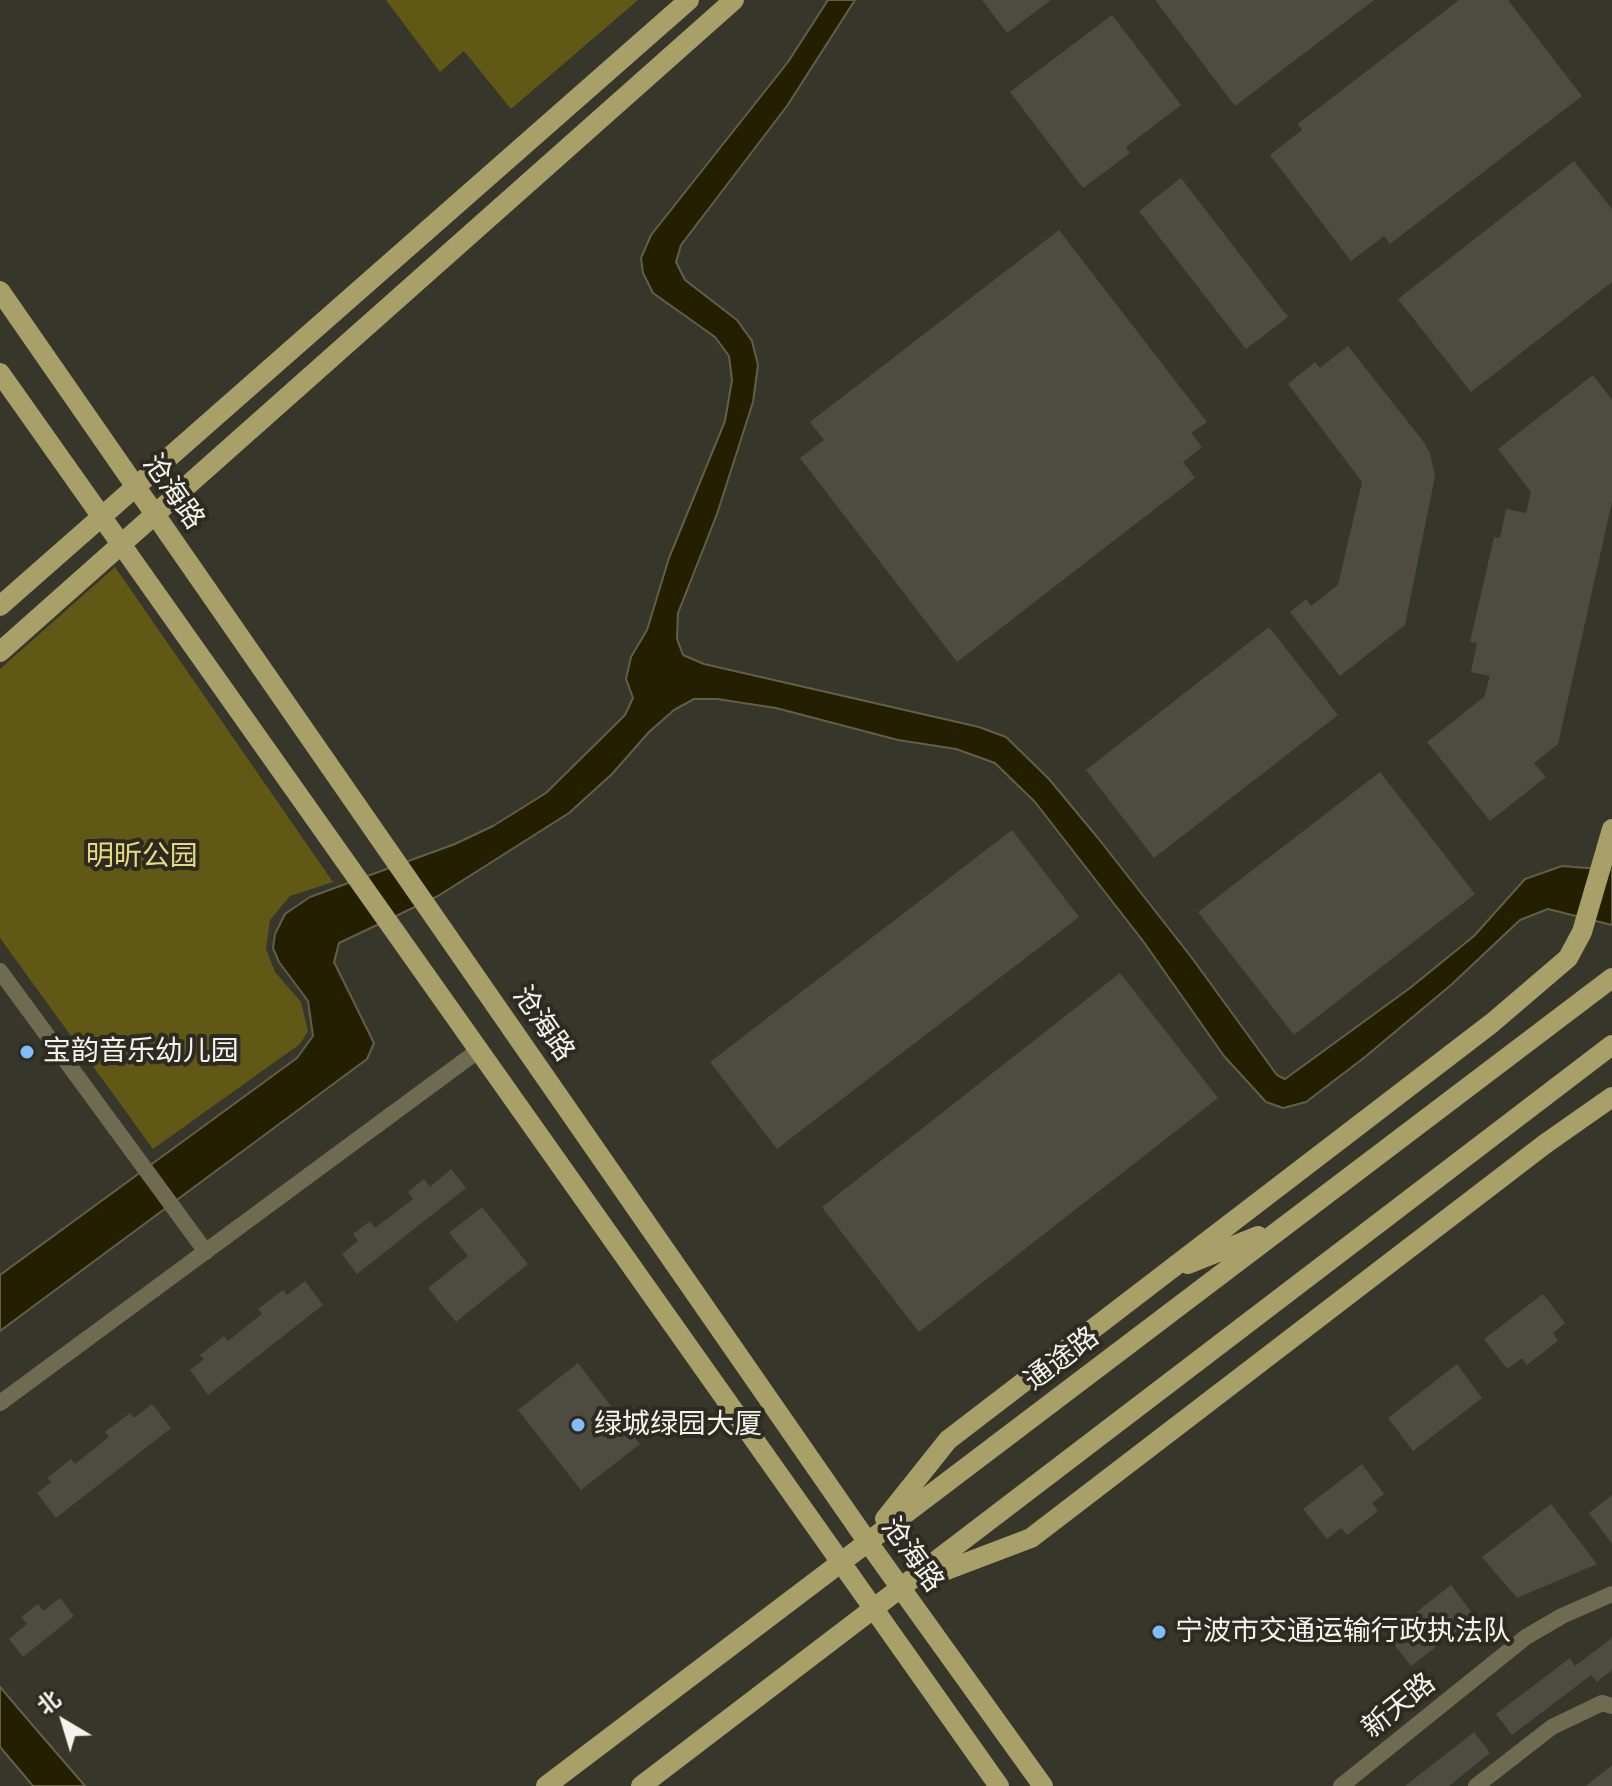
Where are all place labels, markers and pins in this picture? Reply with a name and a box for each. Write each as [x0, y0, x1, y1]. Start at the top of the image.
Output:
place label: 宝韵音乐幼儿园 [43, 1035, 239, 1069]
marker: 宝韵音乐幼儿园 [18, 1043, 36, 1061]
place label: 绿城绿园大厦 [594, 1408, 762, 1442]
marker: 绿城绿园大厦 [569, 1416, 587, 1434]
place label: 宁波市交通运输行政执法队 [1175, 1615, 1511, 1649]
marker: 宁波市交通运输行政执法队 [1150, 1623, 1168, 1641]

